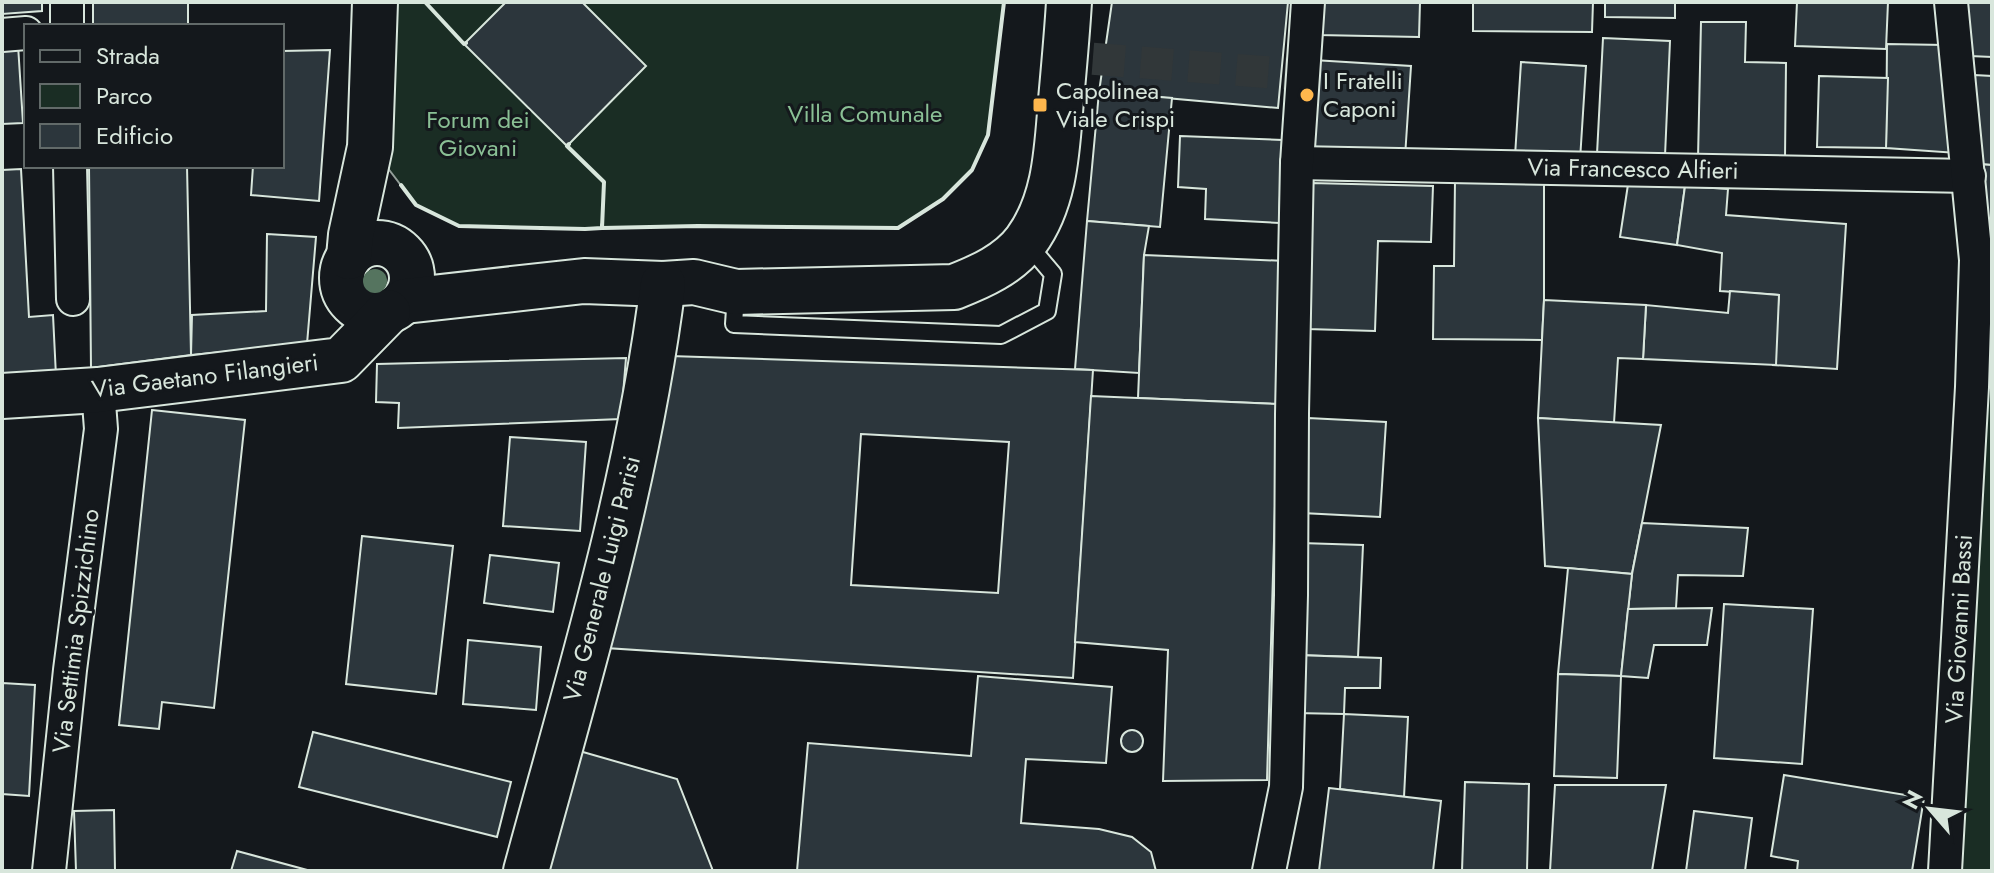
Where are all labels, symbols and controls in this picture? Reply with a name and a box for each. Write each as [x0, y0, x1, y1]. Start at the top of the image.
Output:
legend [24, 24, 284, 168]
text: Strada [96, 38, 160, 73]
place label: I Fratelli Caponi [1323, 63, 1403, 126]
place label: Capolinea Viale Crispi [1056, 73, 1175, 136]
text: Parco [96, 78, 152, 113]
marker: I Fratelli Caponi [1298, 86, 1316, 104]
park label: Villa Comunale [788, 96, 942, 131]
marker: Capolinea Viale Crispi [1031, 96, 1049, 114]
park label: Forum dei Giovani [426, 102, 530, 165]
text: Edificio [96, 118, 173, 153]
street label: Via Francesco Alfieri [1527, 149, 1739, 188]
street label: Via Gaetano Filangieri [90, 344, 320, 407]
street label: Via Generale Luigi Parisi [554, 452, 649, 705]
street label: Via Settimia Spizzichino [43, 507, 108, 755]
street label: Via Giovanni Bassi [1936, 533, 1981, 725]
north arrow [1890, 769, 1970, 849]
text: N [1894, 784, 1931, 815]

